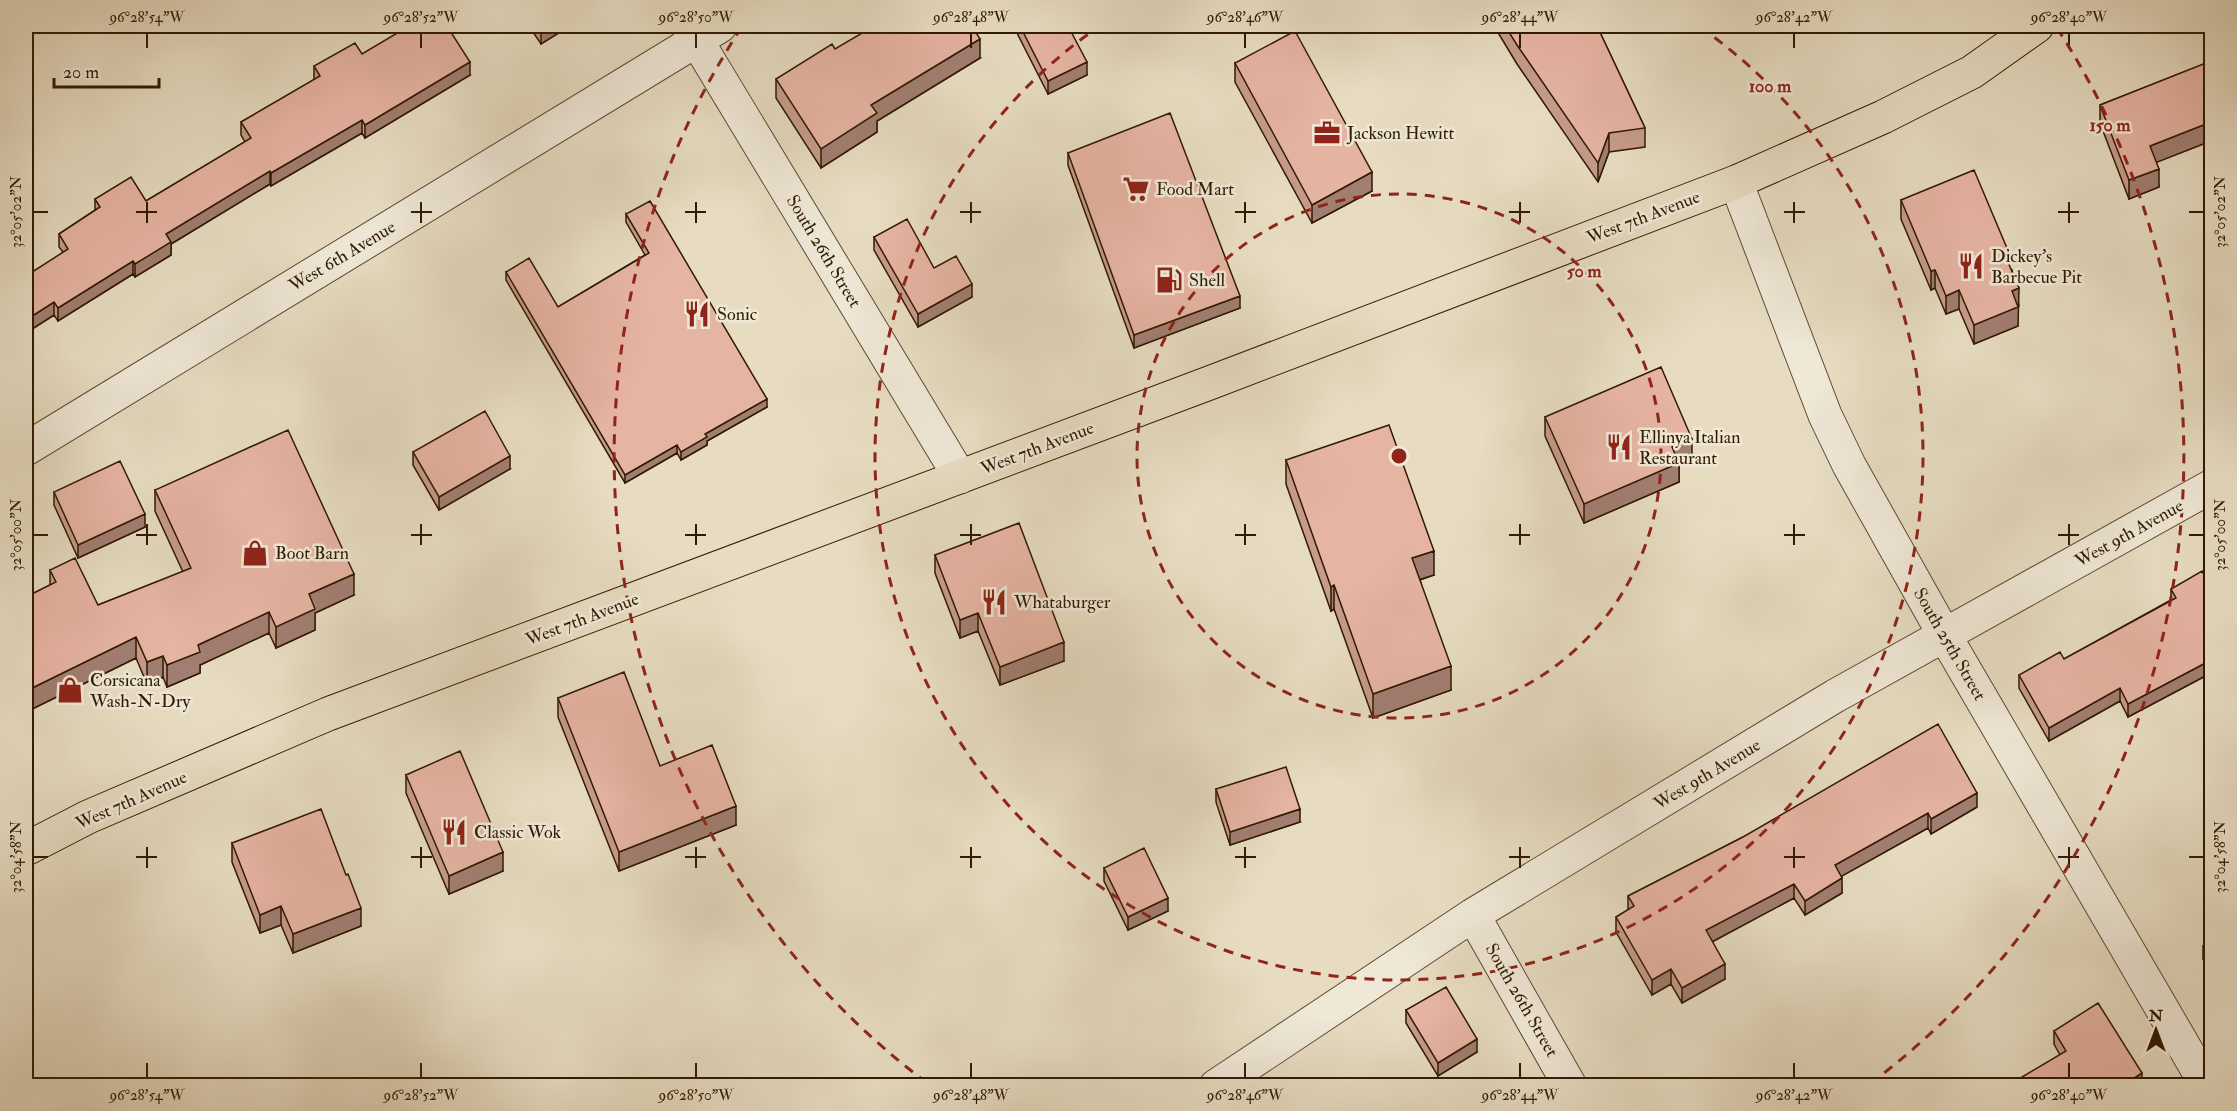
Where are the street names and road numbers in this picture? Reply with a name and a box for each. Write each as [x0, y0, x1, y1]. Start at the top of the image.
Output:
street label: West 7th Avenue [1582, 185, 1704, 250]
street label: South 26th Street [781, 191, 866, 312]
street label: West 6th Avenue [284, 215, 400, 298]
street label: West 7th Avenue [976, 416, 1098, 481]
street label: West 9th Avenue [2070, 494, 2188, 573]
street label: South 25th Street [1908, 584, 1991, 705]
street label: West 7th Avenue [521, 587, 643, 652]
street label: West 9th Avenue [1649, 733, 1765, 816]
street label: West 7th Avenue [71, 765, 191, 836]
street label: South 26th Street [1480, 939, 1564, 1061]

